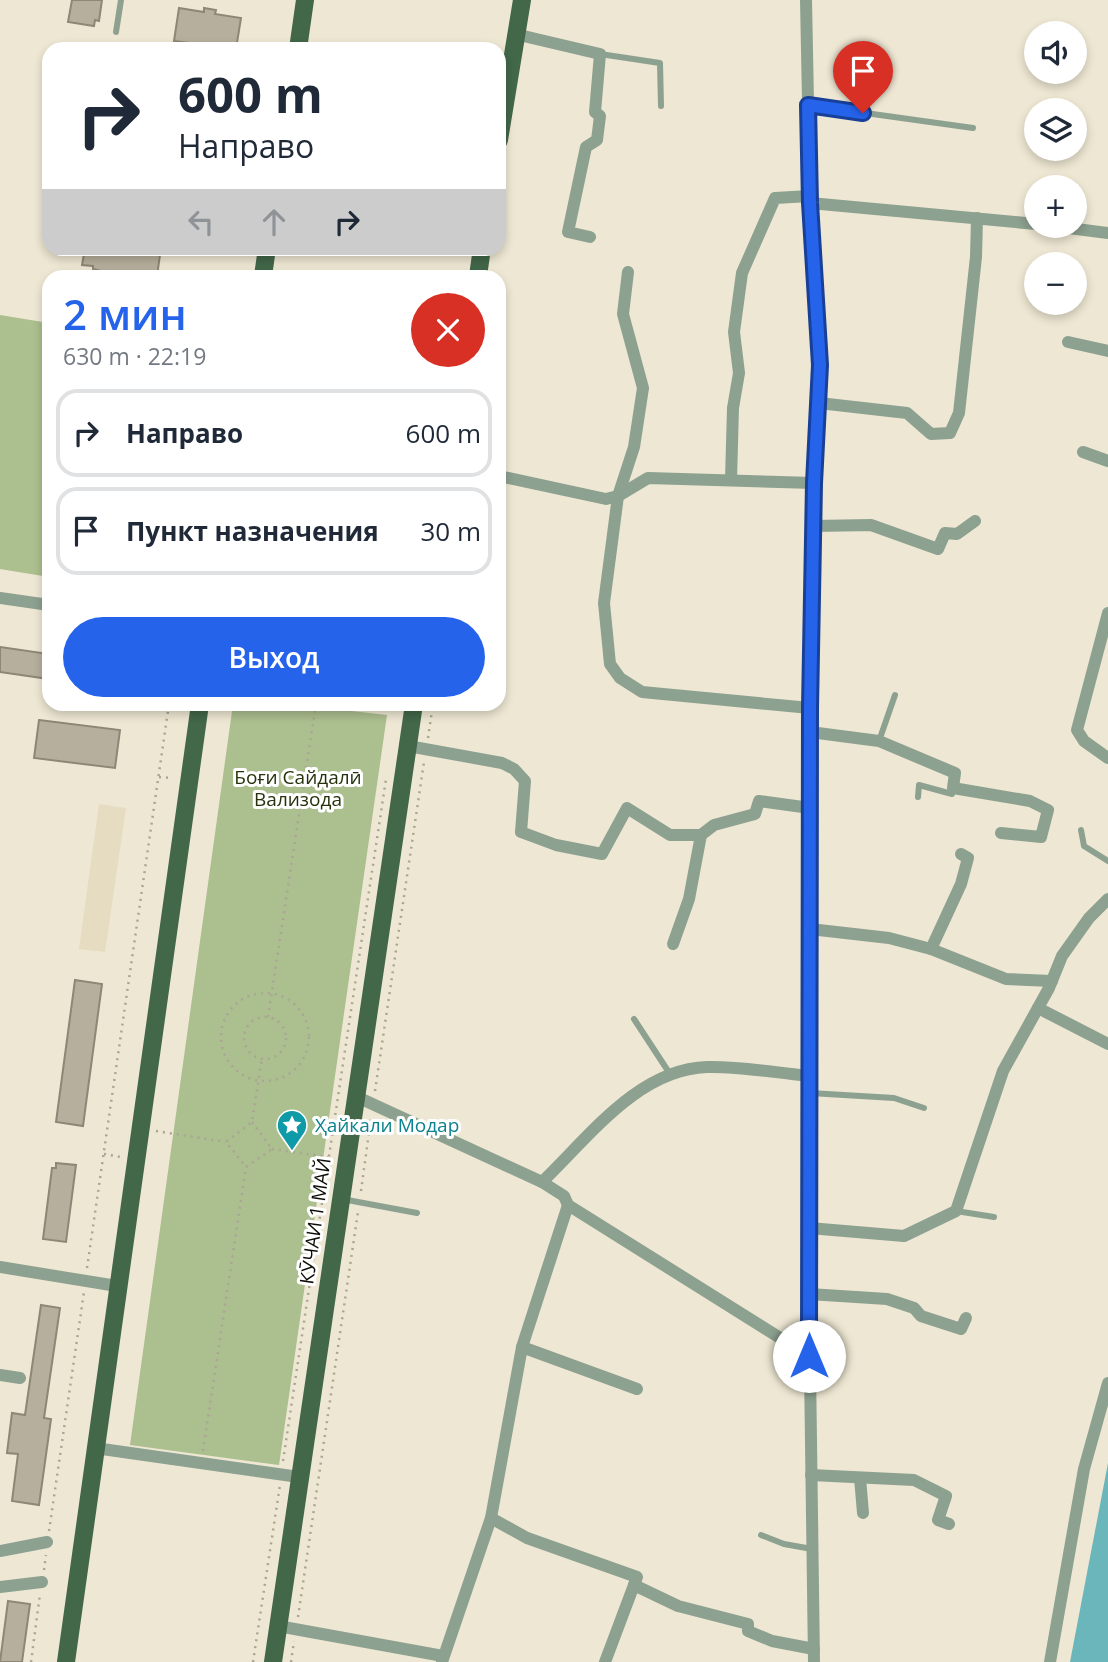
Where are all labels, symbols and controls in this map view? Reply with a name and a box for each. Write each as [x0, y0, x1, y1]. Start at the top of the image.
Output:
map controls [1024, 21, 1087, 315]
button: sound [1024, 21, 1087, 84]
pin [833, 41, 893, 113]
icon: arrive [844, 52, 882, 90]
text: 600 m [178, 61, 323, 127]
icon: right [63, 70, 154, 161]
button: layers [1024, 98, 1087, 161]
text: Направо [178, 124, 314, 167]
button: + [1024, 175, 1087, 238]
icon: left [182, 203, 220, 241]
icon: ahead [255, 203, 293, 241]
icon: right [328, 203, 366, 241]
button: − [1024, 252, 1087, 315]
text: 2 мин [63, 285, 187, 342]
button: close [411, 293, 485, 367]
text: 630 m · 22:19 [63, 340, 206, 372]
icon: right [67, 414, 105, 452]
text: Направо [126, 415, 243, 451]
text: 600 m [406, 415, 481, 451]
icon: arrive [67, 512, 105, 550]
text: Пункт назначения [126, 513, 379, 549]
text: 30 m [420, 513, 481, 549]
button: Выход [63, 617, 485, 697]
park label: Боғи Сайдалӣ Вализода [234, 764, 362, 812]
place icon: Ҳайкали Модар [275, 1108, 309, 1152]
place label: Ҳайкали Модар [315, 1112, 459, 1138]
street label: КӮЧАИ 1 МАЙ [293, 1156, 337, 1286]
position arrow [772, 1319, 846, 1393]

